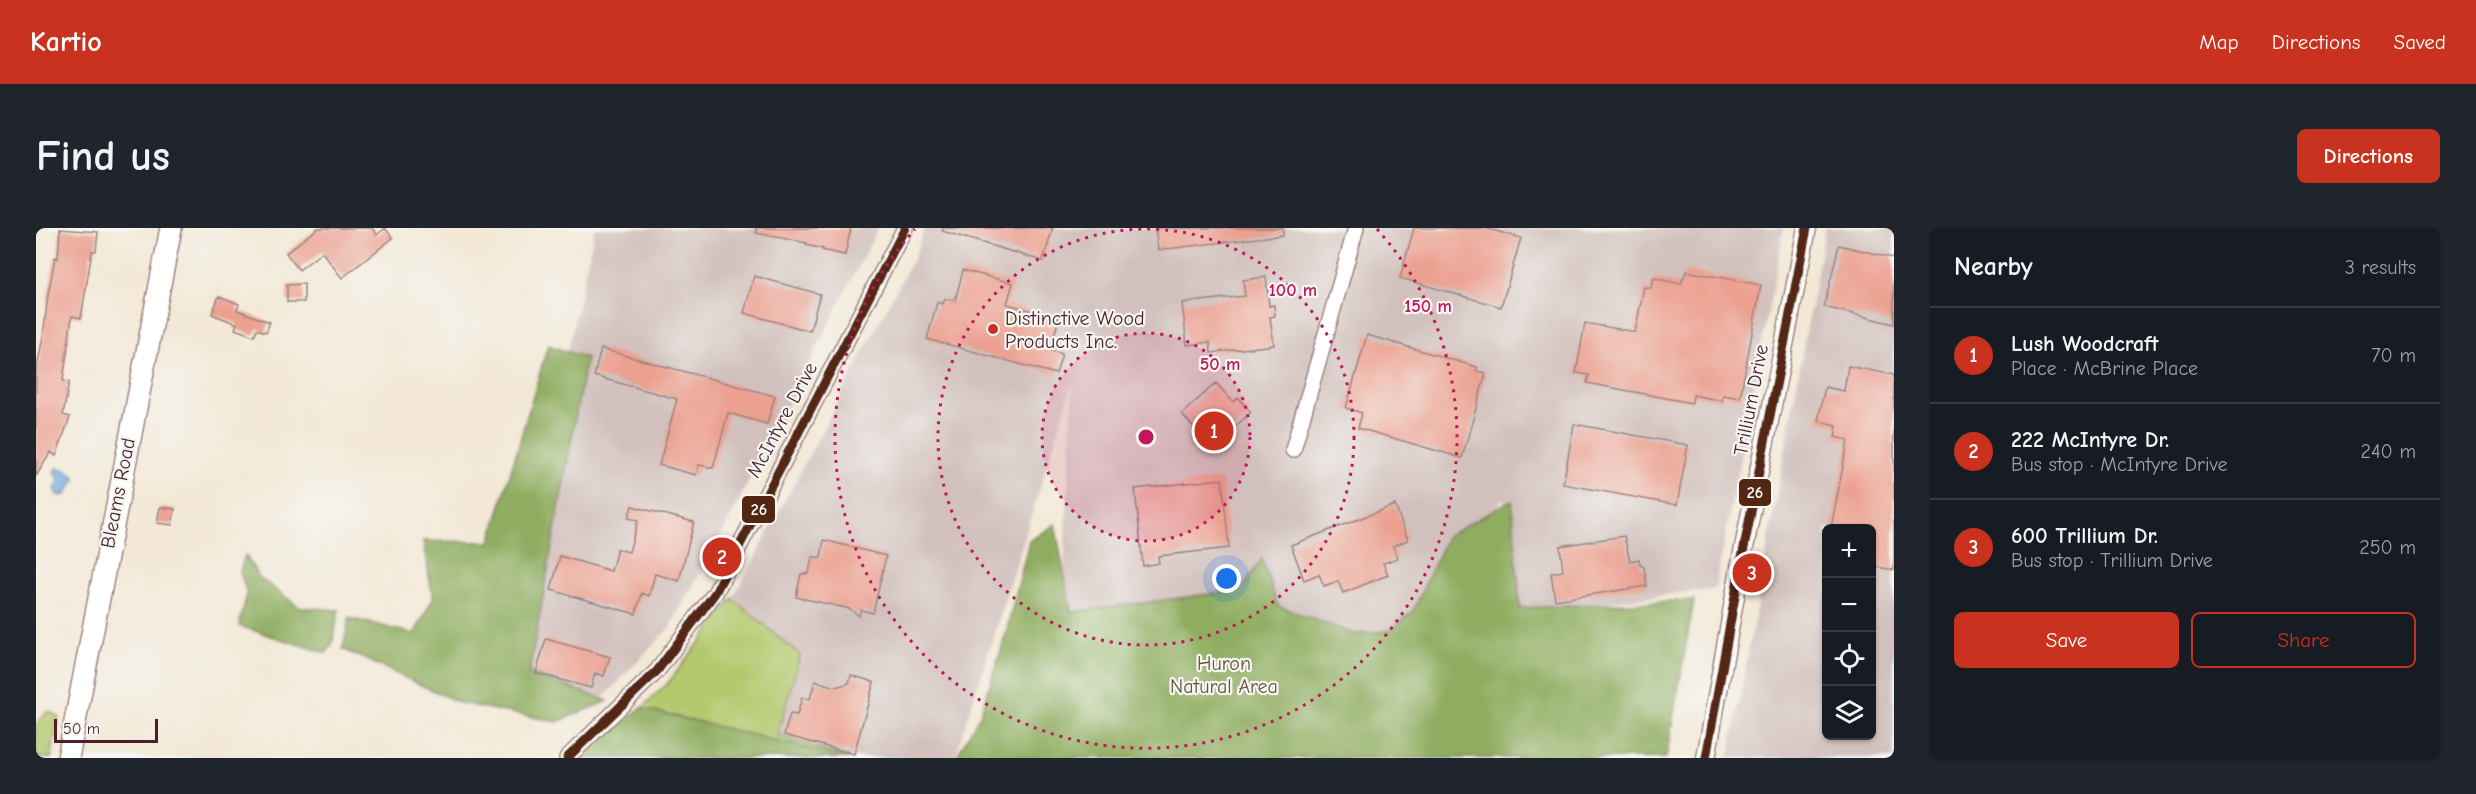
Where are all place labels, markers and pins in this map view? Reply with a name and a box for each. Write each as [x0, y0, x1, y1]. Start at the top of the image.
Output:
place label: Distinctive Wood Products Inc. [1005, 307, 1145, 353]
marker: Distinctive Wood Products Inc. [986, 322, 1000, 336]
pin: 1 [1194, 408, 1234, 454]
centre of rings [1136, 427, 1156, 447]
pin: 2 [702, 534, 742, 580]
pin: 3 [1732, 550, 1772, 596]

